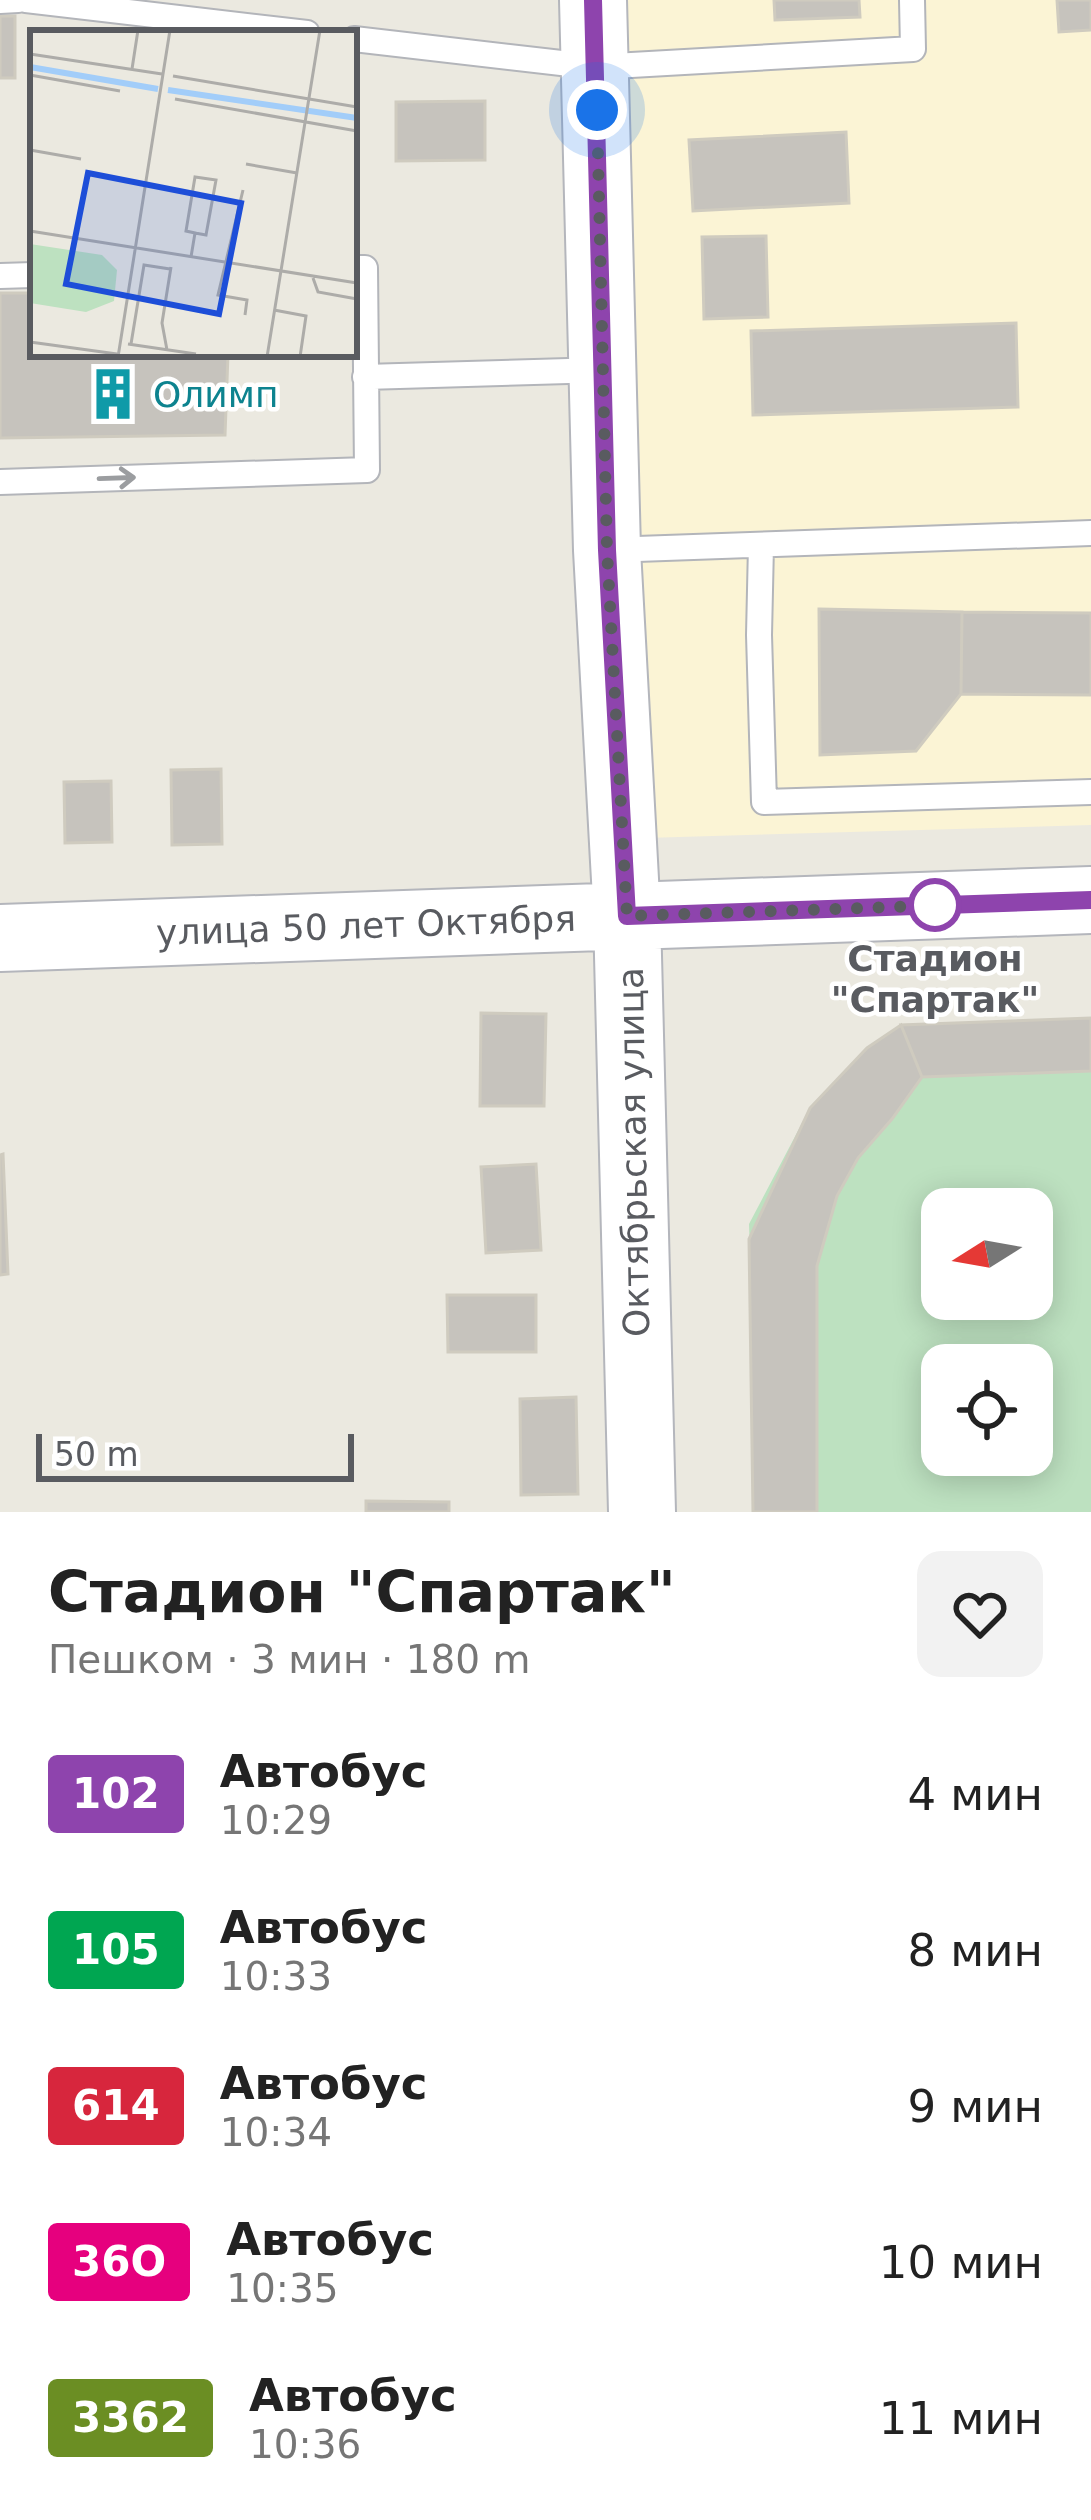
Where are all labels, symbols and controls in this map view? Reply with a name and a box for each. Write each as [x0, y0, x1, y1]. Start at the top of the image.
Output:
inset map [30, 30, 357, 357]
your location [567, 80, 627, 140]
building icon: Олимп [84, 365, 142, 423]
place label: Олимп [153, 374, 278, 415]
one-way arrow [97, 466, 136, 489]
marker: Стадион "Спартак" [910, 880, 960, 930]
street label: улица 50 лет Октября [155, 898, 577, 953]
place label: Стадион "Спартак" [831, 938, 1039, 1020]
street label: Октябрьская улица [610, 967, 657, 1337]
north arrow [921, 1188, 1053, 1320]
map controls [921, 1188, 1053, 1476]
button: locate [921, 1344, 1053, 1476]
scale bar [36, 1428, 354, 1481]
text: 50 m [54, 1435, 139, 1474]
button: heart [917, 1551, 1043, 1677]
text: Стадион "Спартак" [48, 1559, 676, 1625]
text: Пешком · 3 мин · 180 m [48, 1637, 531, 1682]
text: Автобус [220, 1745, 427, 1798]
text: 4 мин [907, 1768, 1043, 1821]
text: 102 [72, 1769, 160, 1818]
text: 10:29 [220, 1798, 332, 1843]
text: Автобус [220, 1901, 427, 1954]
text: 8 мин [907, 1924, 1043, 1977]
text: 105 [72, 1925, 160, 1974]
text: 10:33 [220, 1954, 332, 1999]
text: Автобус [220, 2057, 427, 2110]
text: 9 мин [907, 2080, 1043, 2133]
text: 614 [72, 2081, 160, 2130]
text: 10:34 [220, 2110, 332, 2155]
text: Автобус [226, 2213, 434, 2266]
text: 10 мин [879, 2236, 1043, 2289]
text: 36О [72, 2237, 166, 2286]
text: 10:35 [226, 2266, 339, 2311]
text: Автобус [249, 2369, 457, 2422]
text: 11 мин [879, 2392, 1043, 2445]
text: 3362 [72, 2393, 189, 2442]
text: 10:36 [249, 2422, 361, 2467]

